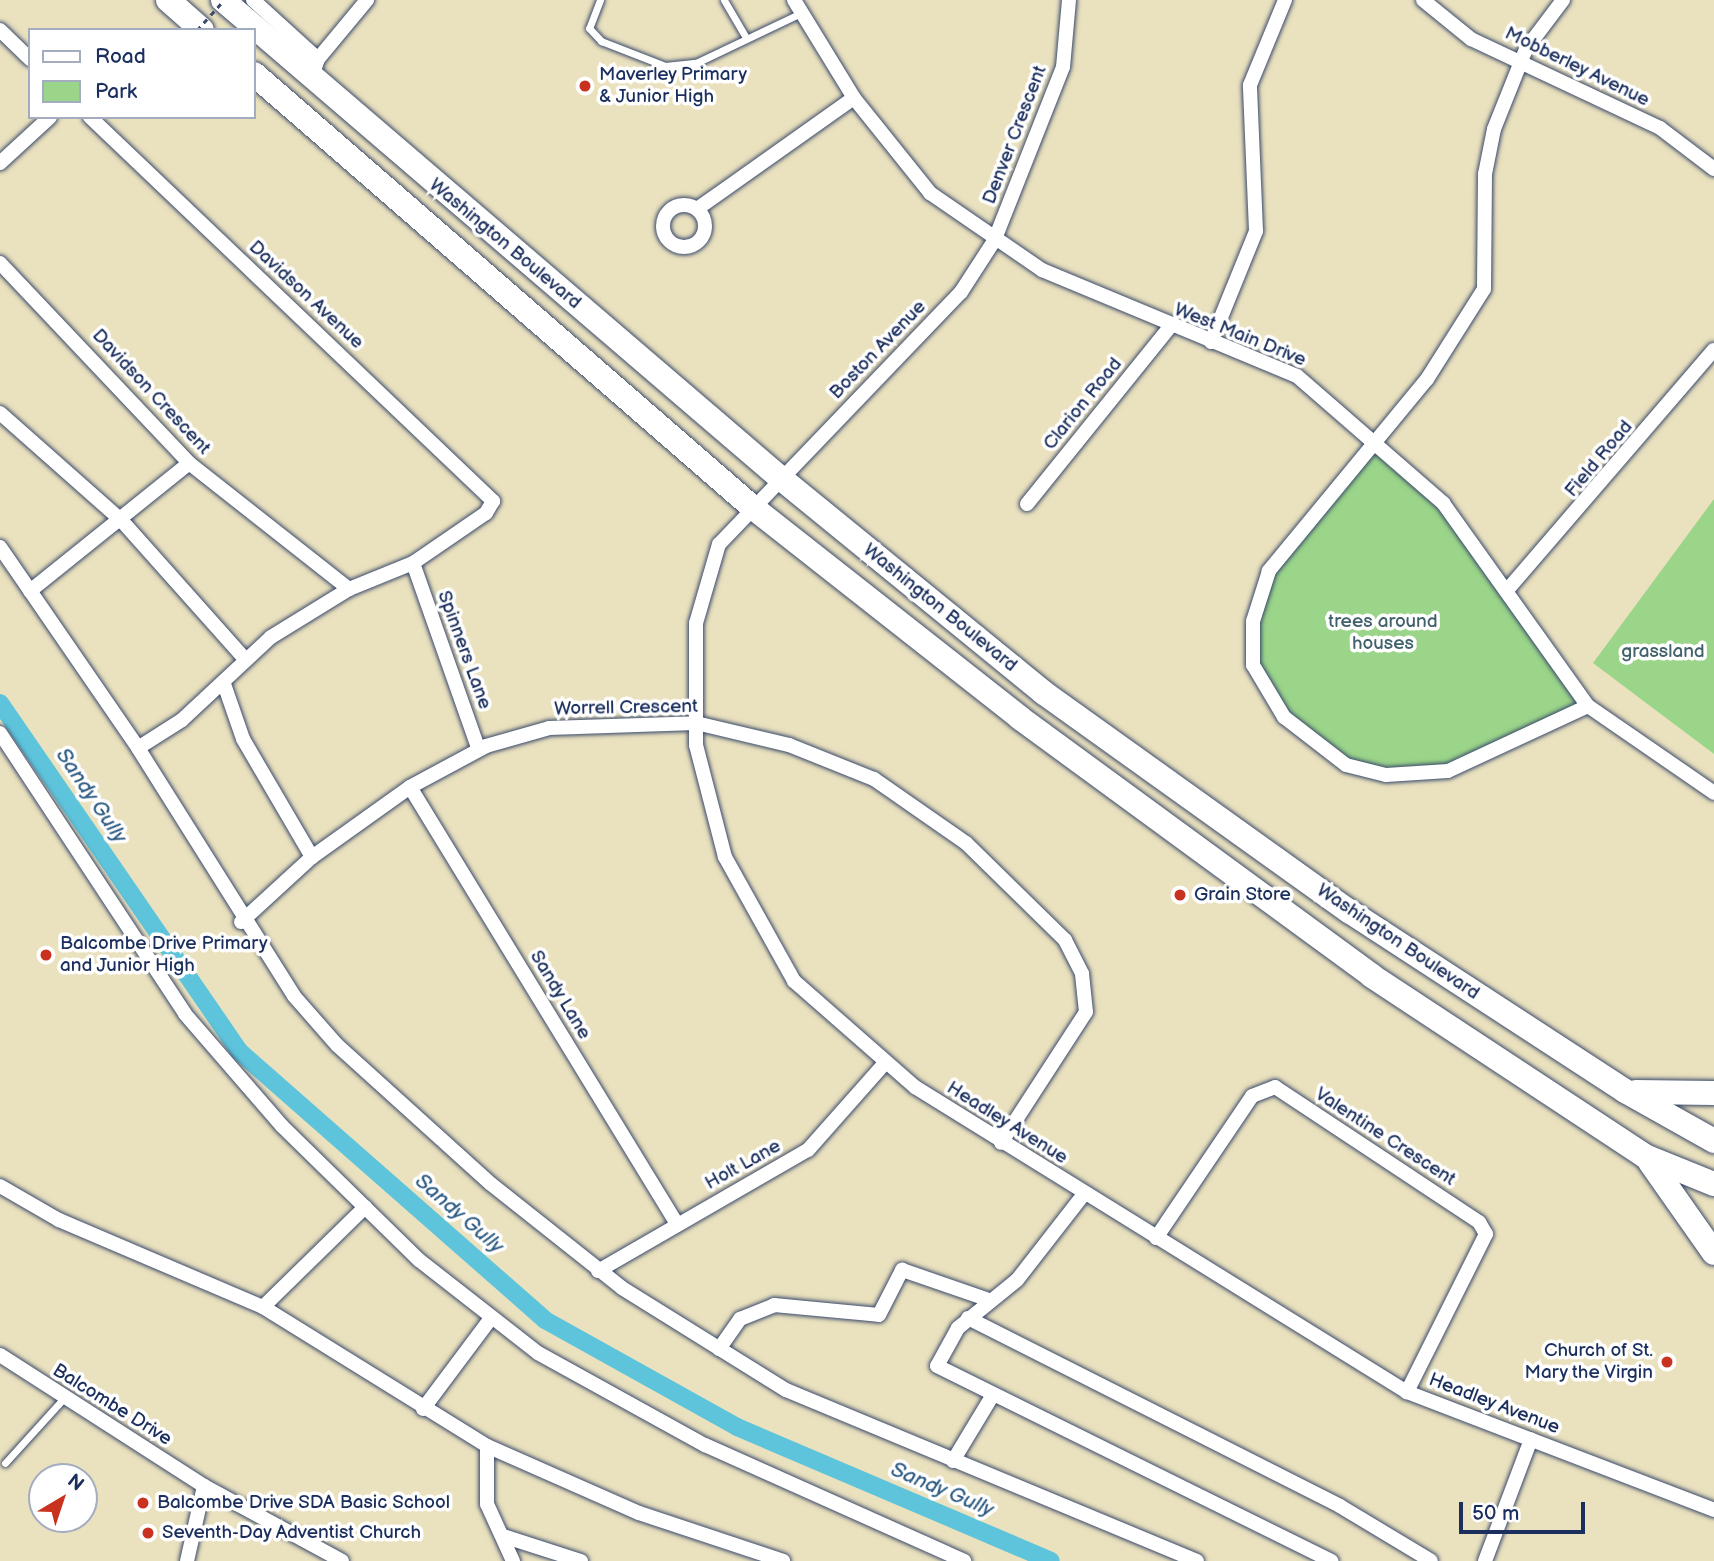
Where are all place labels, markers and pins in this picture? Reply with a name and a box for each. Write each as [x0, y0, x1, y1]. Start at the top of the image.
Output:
place label: Maverley Primary & Junior High [599, 64, 748, 108]
marker: Maverley Primary & Junior High [577, 78, 593, 94]
place label: Grain Store [1194, 884, 1291, 906]
marker: Grain Store [1172, 887, 1188, 903]
place label: Balcombe Drive Primary and Junior High [60, 933, 268, 977]
marker: Balcombe Drive Primary and Junior High [38, 947, 54, 963]
place label: Church of St. Mary the Virgin [1523, 1340, 1653, 1384]
marker: Church of St. Mary the Virgin [1659, 1354, 1675, 1370]
place label: Balcombe Drive SDA Basic School [157, 1492, 451, 1514]
marker: Balcombe Drive SDA Basic School [135, 1495, 151, 1511]
place label: Seventh-Day Adventist Church [162, 1522, 422, 1544]
marker: Seventh-Day Adventist Church [140, 1525, 156, 1541]

